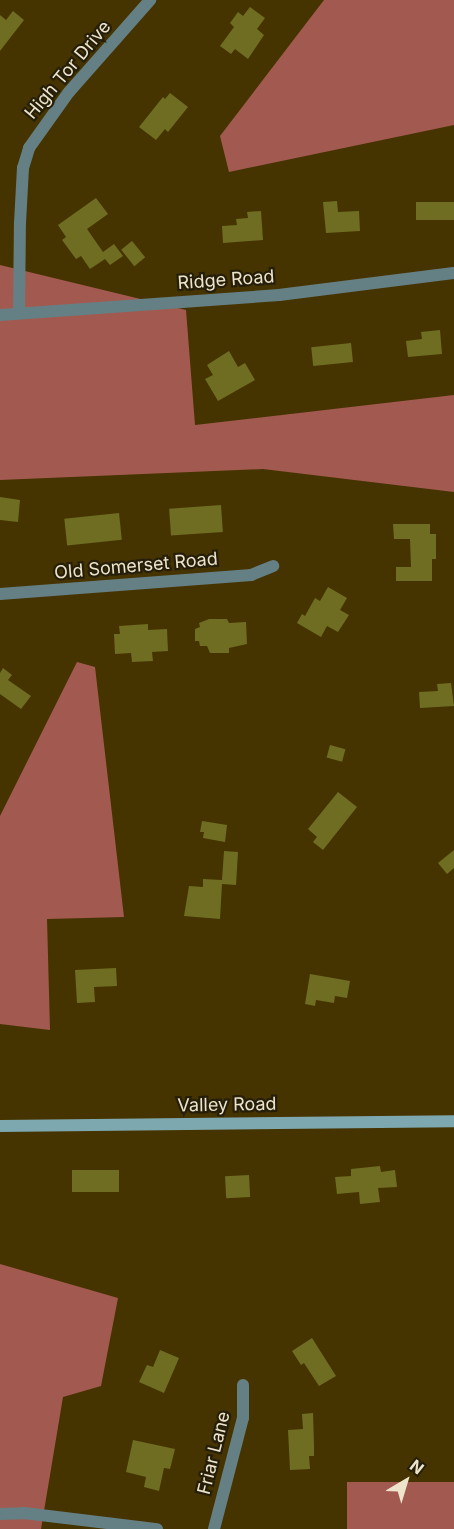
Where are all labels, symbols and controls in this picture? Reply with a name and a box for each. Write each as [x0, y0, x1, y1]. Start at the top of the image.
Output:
street label: High Tor Drive [21, 16, 115, 124]
street label: Ridge Road [177, 266, 275, 294]
street label: Old Somerset Road [53, 548, 219, 584]
street label: Valley Road [177, 1093, 277, 1117]
street label: Friar Lane [193, 1409, 235, 1497]
north arrow [376, 1451, 436, 1511]
text: N [406, 1455, 428, 1478]

